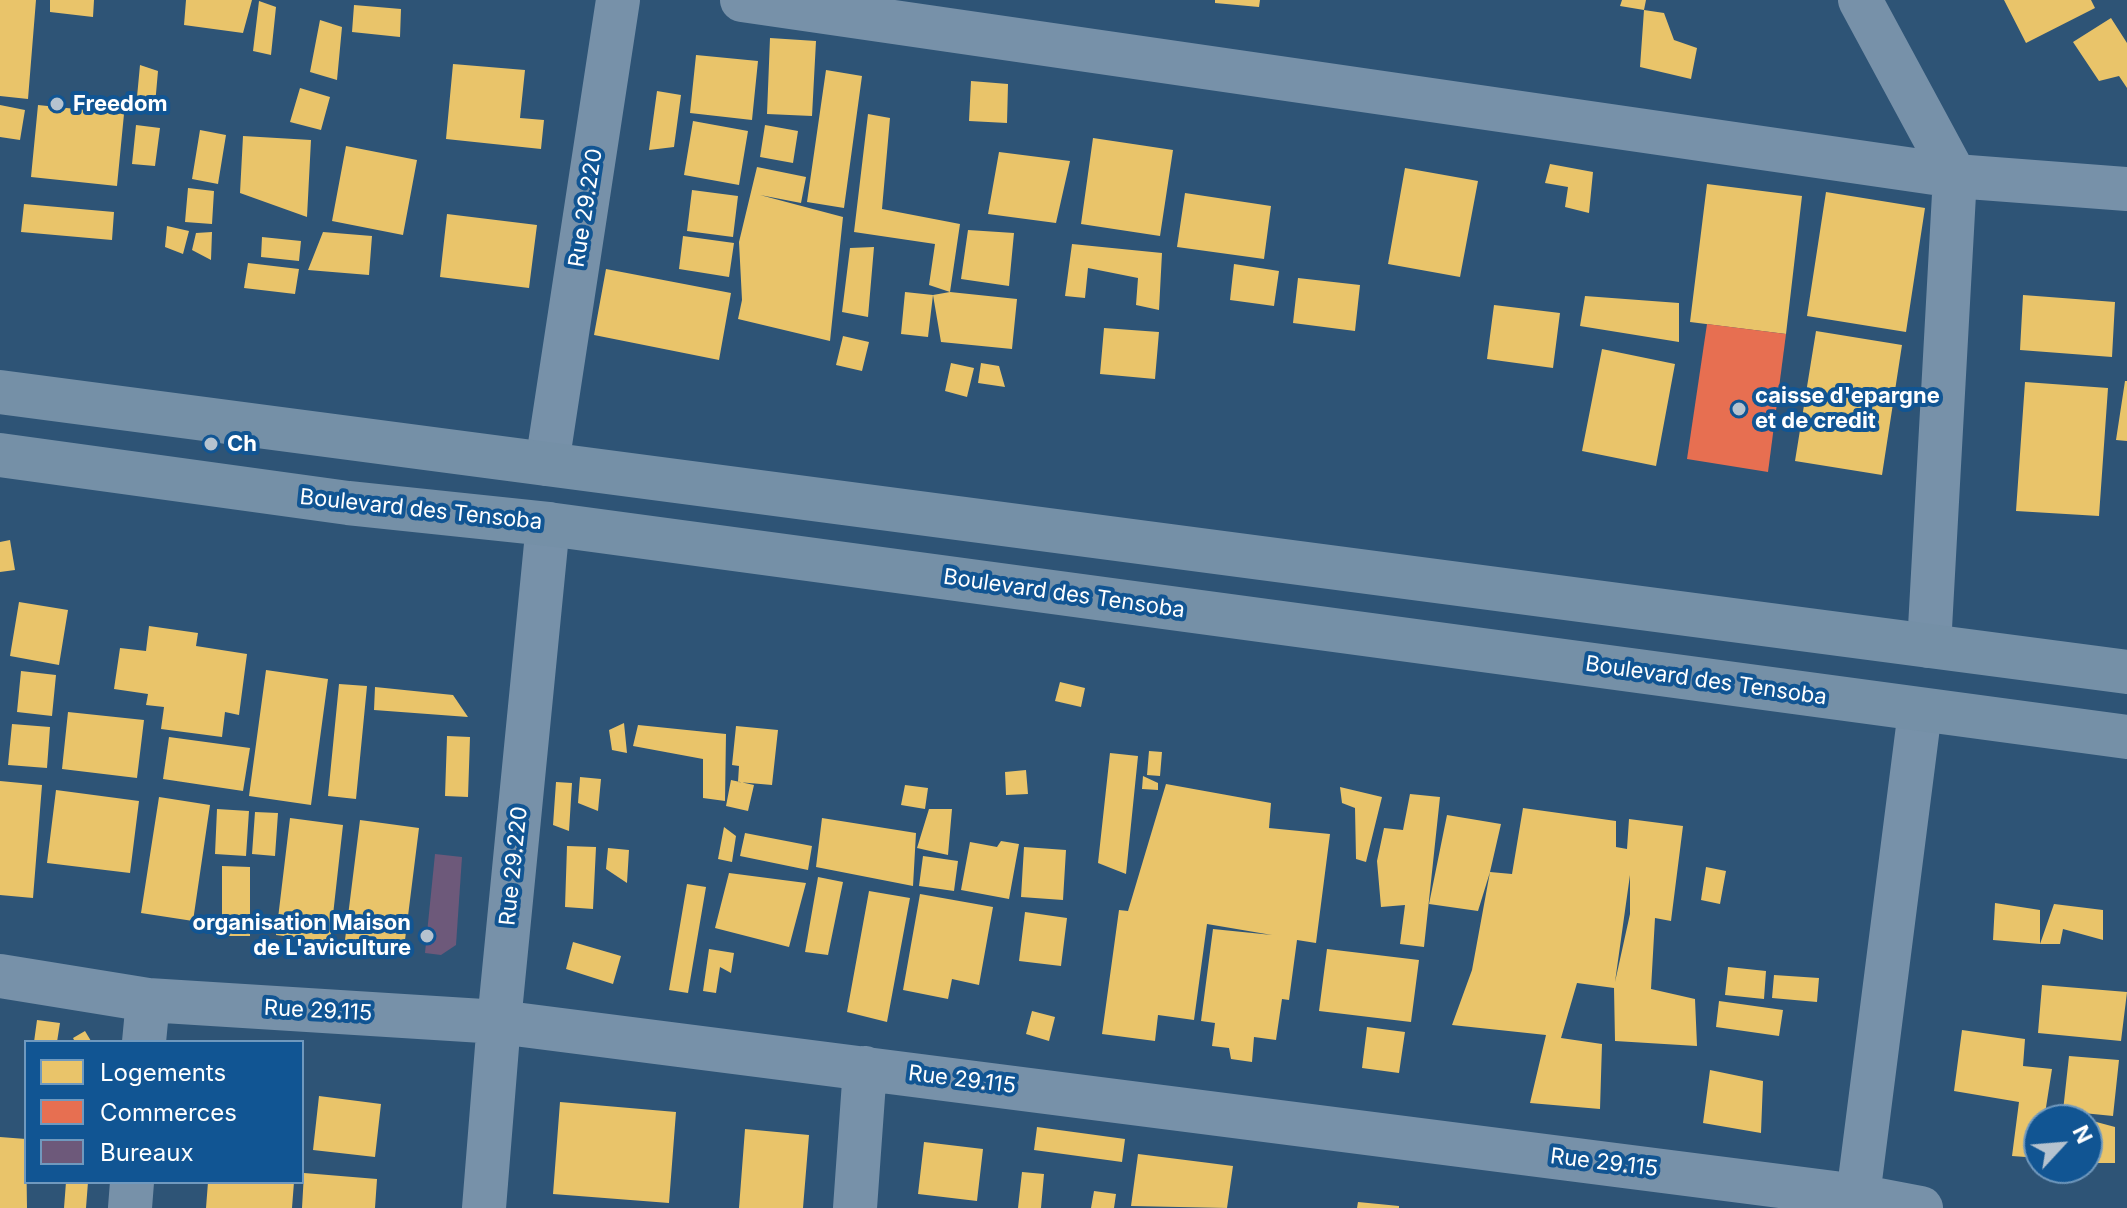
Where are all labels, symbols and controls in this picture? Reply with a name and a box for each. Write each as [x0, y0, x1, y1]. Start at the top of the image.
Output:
place label: Freedom [73, 91, 168, 117]
marker: Freedom [48, 95, 66, 113]
street label: Rue 29.220 [564, 147, 608, 269]
place label: caisse d'epargne et de credit [1755, 383, 1940, 434]
marker: caisse d'epargne et de credit [1730, 400, 1748, 418]
place label: Ch [227, 431, 257, 457]
marker: Ch [202, 435, 220, 453]
street label: Boulevard des Tensoba [298, 484, 544, 536]
street label: Boulevard des Tensoba [941, 564, 1187, 624]
street label: Boulevard des Tensoba [1583, 651, 1829, 711]
street label: Rue 29.220 [495, 805, 533, 927]
place label: organisation Maison de L'aviculture [193, 910, 411, 962]
marker: organisation Maison de L'aviculture [418, 927, 436, 945]
street label: Rue 29.115 [263, 995, 373, 1027]
legend [24, 1040, 304, 1184]
text: Logements [100, 1058, 226, 1087]
street label: Rue 29.115 [907, 1060, 1017, 1100]
text: Commerces [100, 1098, 237, 1127]
north arrow [2023, 1104, 2103, 1184]
text: N [2067, 1121, 2098, 1148]
text: Bureaux [100, 1138, 194, 1167]
street label: Rue 29.115 [1549, 1143, 1659, 1183]

